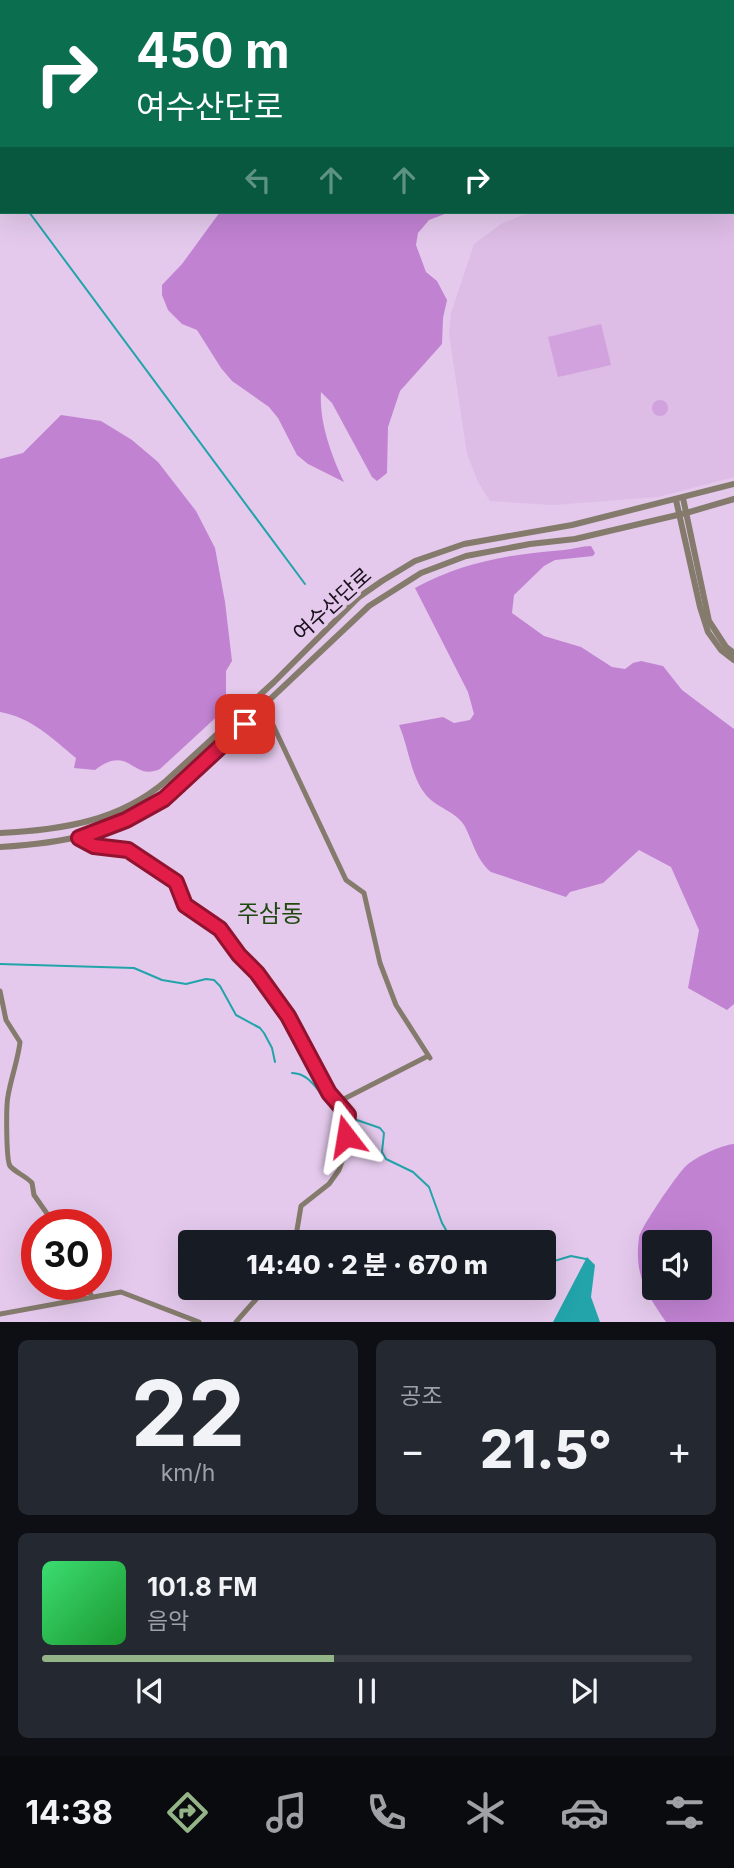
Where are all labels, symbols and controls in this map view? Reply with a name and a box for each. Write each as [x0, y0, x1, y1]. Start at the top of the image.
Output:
text: 450 m [136, 21, 290, 80]
icon: right [21, 28, 112, 119]
text: 여수산단로 [136, 87, 283, 126]
icon: left [239, 161, 277, 199]
icon: ahead [312, 161, 350, 199]
icon: ahead [385, 161, 423, 199]
icon: right [458, 161, 496, 199]
street label: 여수산단로 [288, 562, 376, 646]
pin [215, 694, 275, 754]
icon: arrive [226, 705, 264, 743]
district label: 주삼동 [237, 899, 303, 928]
position arrow [309, 1099, 383, 1173]
speed limit sign: 30 [21, 1209, 112, 1300]
map controls [642, 1230, 712, 1300]
button: sound [642, 1230, 712, 1300]
text: 14:40 · 2 분 · 670 m [246, 1249, 488, 1280]
text: 22 [131, 1358, 245, 1468]
text: 공조 [400, 1382, 442, 1410]
text: 21.5° [480, 1418, 612, 1481]
text: − [400, 1427, 425, 1473]
text: + [667, 1427, 692, 1473]
text: km/h [161, 1459, 215, 1487]
text: 101.8 FM [147, 1571, 257, 1602]
text: 음악 [147, 1607, 189, 1635]
icon: previous [131, 1672, 169, 1710]
icon: pause [348, 1672, 386, 1710]
icon: next [565, 1672, 603, 1710]
icon: directions [163, 1788, 212, 1837]
icon: music [262, 1788, 311, 1837]
icon: phone [362, 1788, 411, 1837]
icon: climate [461, 1788, 510, 1837]
icon: car [560, 1788, 609, 1837]
icon: filters [660, 1788, 709, 1837]
text: 14:38 [25, 1793, 113, 1832]

